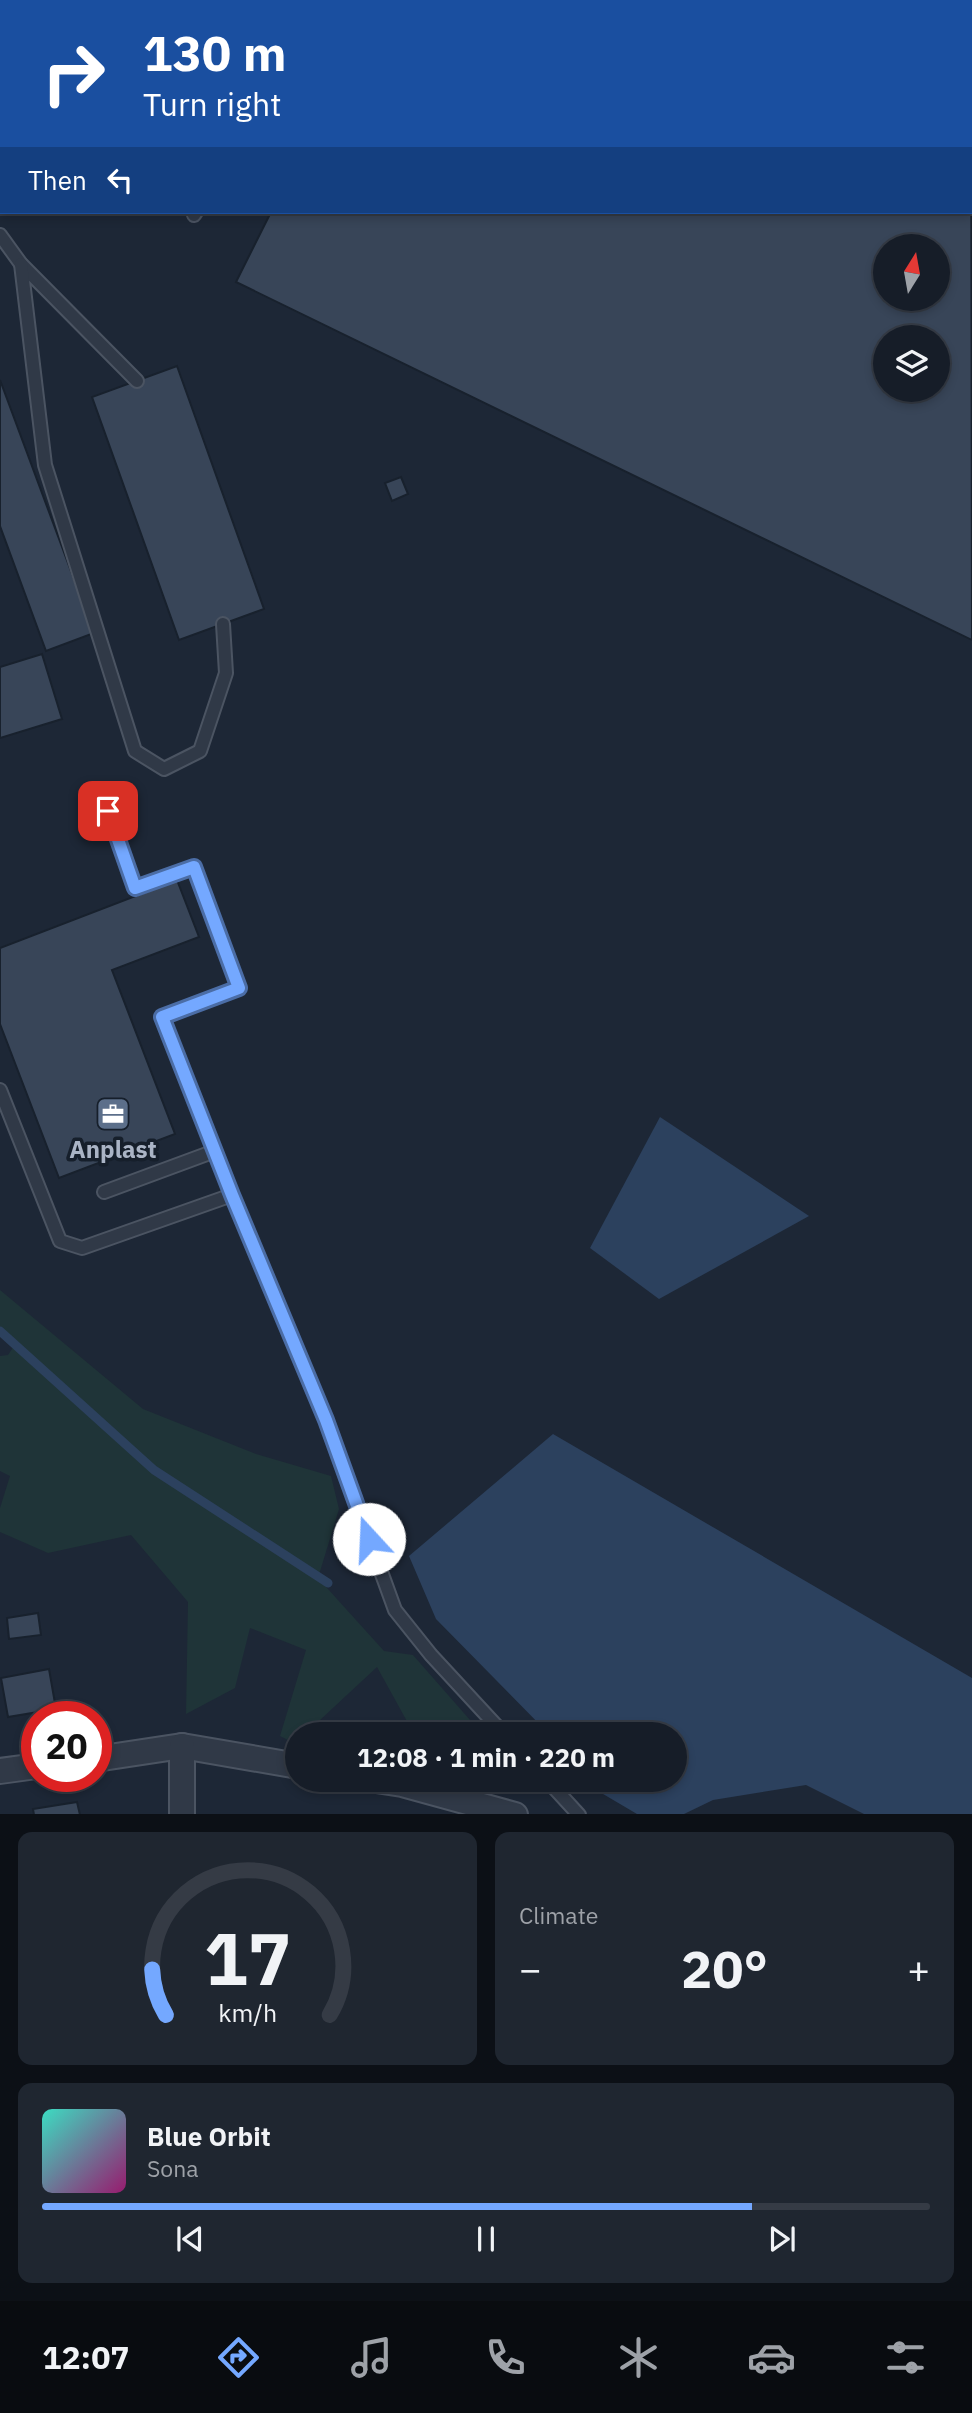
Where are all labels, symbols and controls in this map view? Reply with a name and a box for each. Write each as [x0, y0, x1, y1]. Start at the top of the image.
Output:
text: 130 m [143, 21, 287, 84]
icon: right [28, 28, 119, 119]
text: Turn right [143, 83, 281, 125]
icon: left [101, 161, 139, 199]
text: Then [28, 163, 87, 197]
north arrow [873, 234, 950, 312]
map controls [873, 234, 950, 402]
button: layers [873, 325, 950, 402]
pin [78, 781, 138, 841]
icon: arrive [89, 792, 127, 830]
office icon: Anplast [94, 1095, 132, 1133]
place label: Anplast [69, 1133, 157, 1165]
position arrow [332, 1502, 406, 1576]
speed limit sign: 20 [21, 1701, 112, 1792]
text: 12:08 · 1 min · 220 m [357, 1740, 615, 1774]
text: Climate [519, 1900, 598, 1930]
text: 17 [204, 1910, 291, 2005]
text: 20° [681, 1935, 768, 2002]
text: − [519, 1944, 542, 1993]
text: + [907, 1944, 930, 1993]
text: km/h [218, 1995, 277, 2028]
text: Blue Orbit [147, 2119, 271, 2153]
text: Sona [147, 2153, 199, 2183]
icon: previous [171, 2220, 209, 2258]
icon: pause [467, 2220, 505, 2258]
icon: next [763, 2220, 801, 2258]
icon: directions [214, 2333, 263, 2382]
icon: music [347, 2333, 396, 2382]
icon: phone [481, 2333, 530, 2382]
icon: climate [614, 2333, 663, 2382]
icon: car [747, 2333, 796, 2382]
icon: filters [881, 2333, 930, 2382]
text: 12:07 [42, 2336, 130, 2378]

